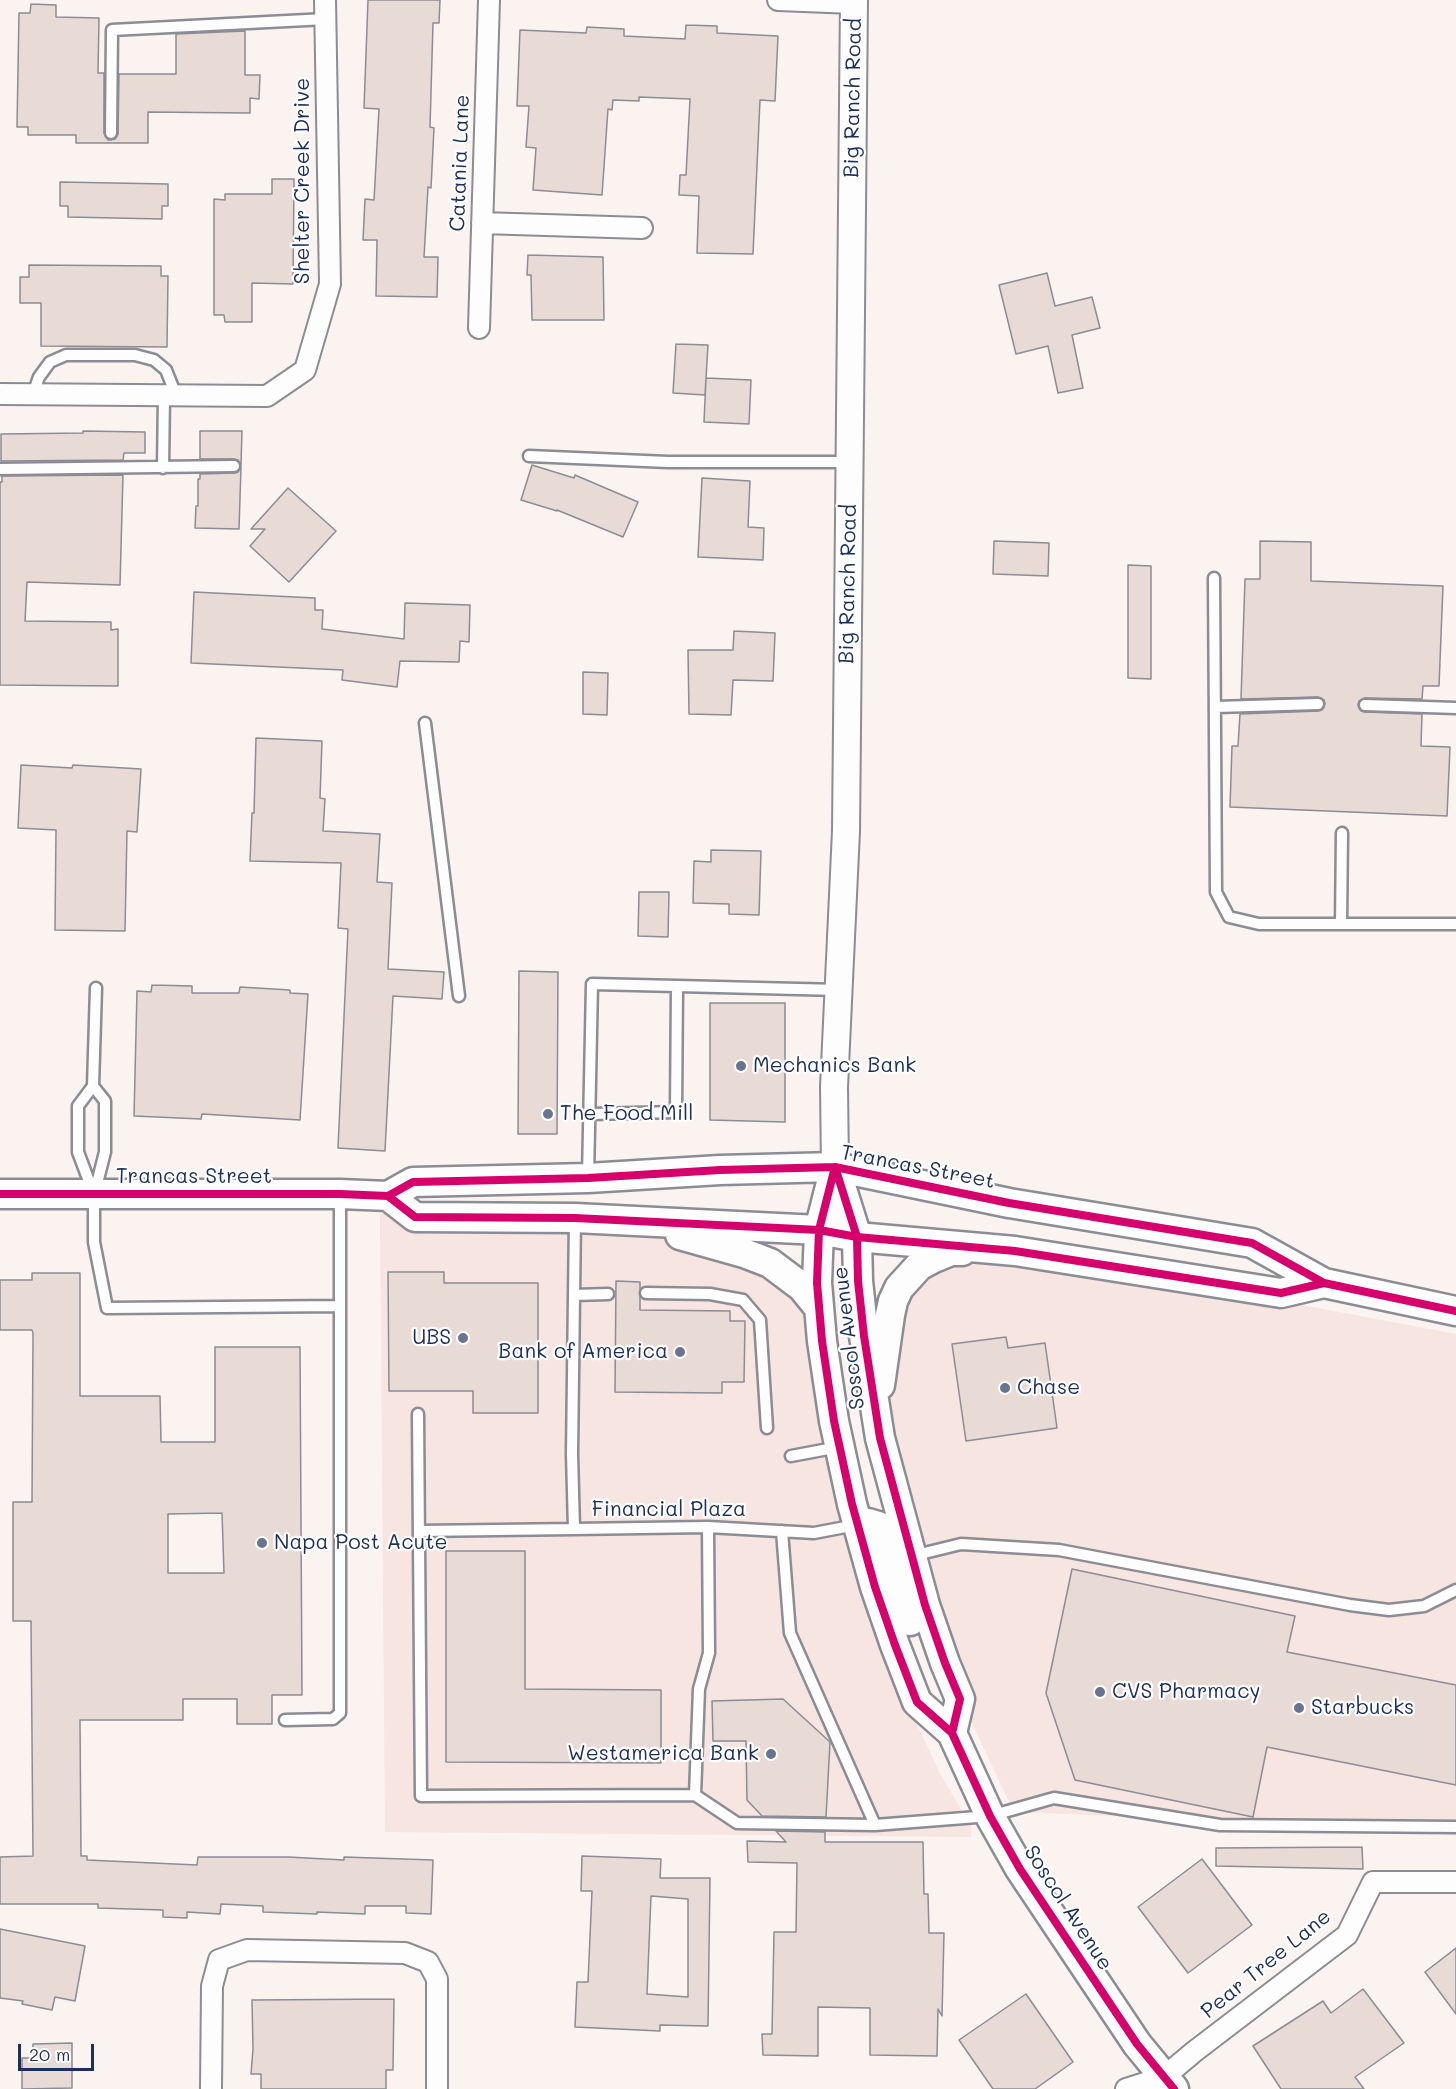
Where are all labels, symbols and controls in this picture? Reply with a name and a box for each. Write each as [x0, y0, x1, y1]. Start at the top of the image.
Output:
street label: Big Ranch Road [839, 18, 867, 178]
street label: Shelter Creek Drive [290, 78, 316, 284]
street label: Catania Lane [445, 94, 475, 232]
street label: Big Ranch Road [834, 504, 862, 664]
place label: Mechanics Bank [753, 1053, 916, 1079]
marker: Mechanics Bank [734, 1059, 748, 1073]
place label: The Food Mill [560, 1101, 694, 1127]
marker: The Food Mill [541, 1107, 555, 1121]
street label: Trancas Street [839, 1140, 997, 1194]
street label: Trancas Street [116, 1164, 272, 1190]
street label: Soscol Avenue [828, 1265, 870, 1411]
place label: UBS [412, 1325, 451, 1351]
marker: UBS [456, 1331, 470, 1345]
place label: Bank of America [498, 1339, 668, 1365]
marker: Bank of America [673, 1345, 687, 1359]
place label: Chase [1017, 1375, 1080, 1401]
marker: Chase [998, 1381, 1012, 1395]
street label: Financial Plaza [592, 1497, 746, 1523]
place label: Napa Post Acute [274, 1530, 447, 1556]
marker: Napa Post Acute [255, 1536, 269, 1550]
place label: CVS Pharmacy [1112, 1679, 1260, 1705]
marker: CVS Pharmacy [1093, 1685, 1107, 1699]
place label: Starbucks [1311, 1695, 1414, 1721]
marker: Starbucks [1292, 1701, 1306, 1715]
place label: Westamerica Bank [567, 1741, 759, 1767]
marker: Westamerica Bank [764, 1747, 778, 1761]
street label: Soscol Avenue [1018, 1841, 1118, 1975]
street label: Pear Tree Lane [1196, 1904, 1336, 2024]
scale bar [21, 2032, 98, 2070]
text: 20 m [29, 2042, 70, 2066]

